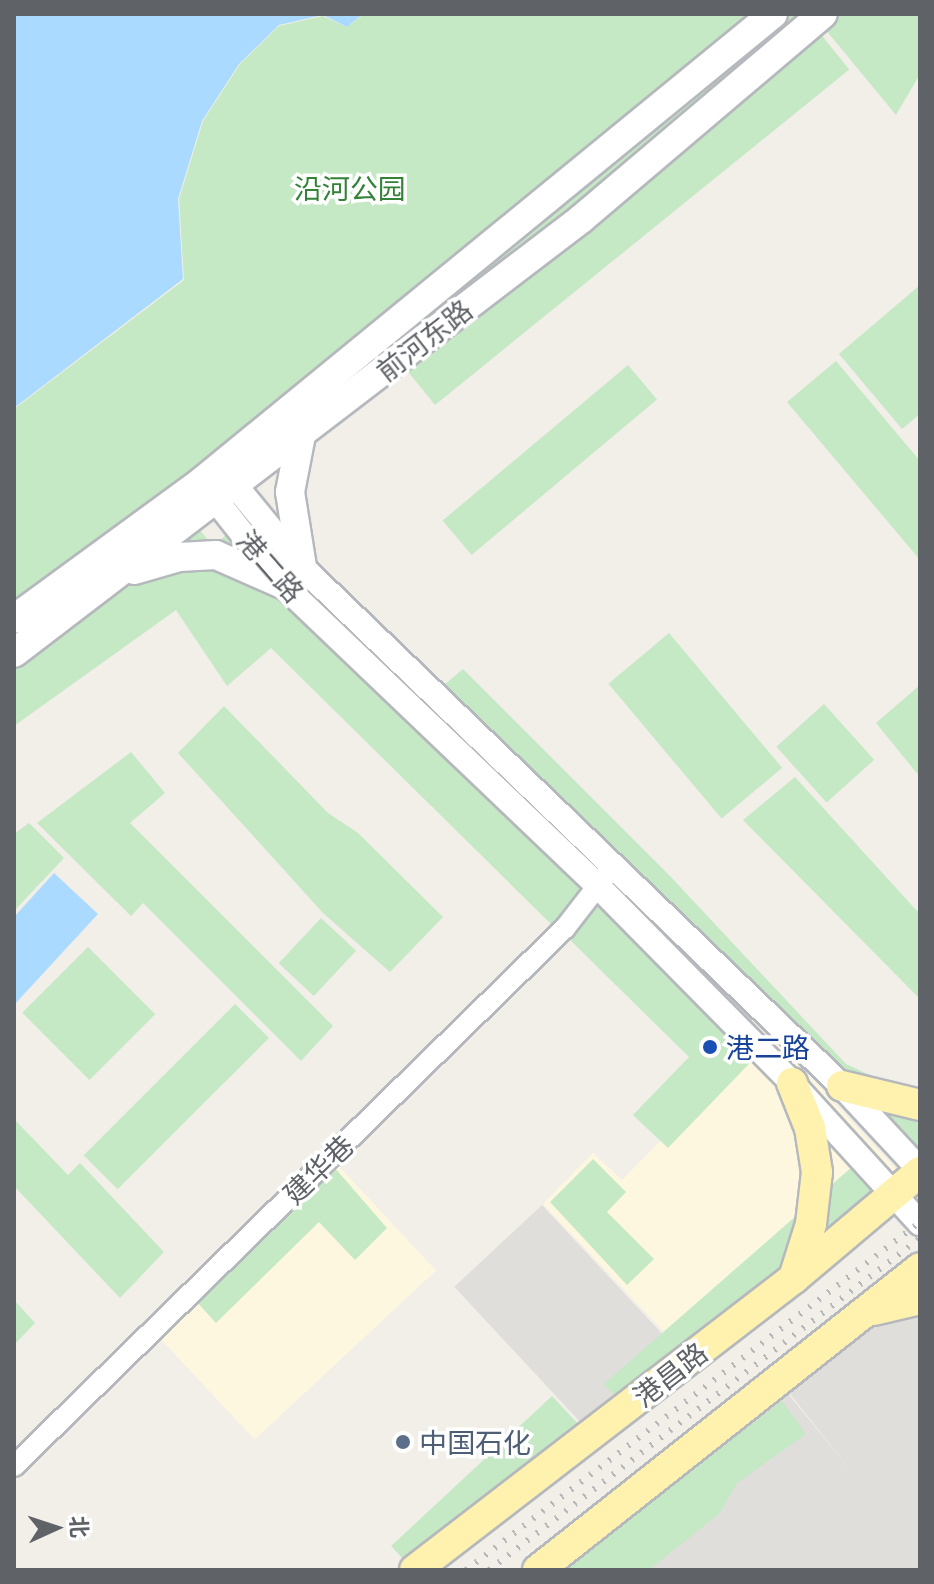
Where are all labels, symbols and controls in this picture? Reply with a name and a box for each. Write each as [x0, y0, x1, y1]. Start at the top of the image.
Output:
park label: 沿河公园 [294, 171, 406, 205]
street label: 前河东路 [370, 292, 478, 388]
street label: 港二路 [231, 523, 311, 609]
place label: 港二路 [726, 1030, 810, 1064]
marker: 港二路 [701, 1038, 719, 1056]
street label: 建华巷 [276, 1128, 360, 1210]
street label: 港昌路 [627, 1335, 713, 1413]
place label: 中国石化 [419, 1425, 531, 1459]
marker: 中国石化 [394, 1433, 412, 1451]
north arrow [16, 1488, 96, 1568]
text: 北 [64, 1515, 96, 1539]

